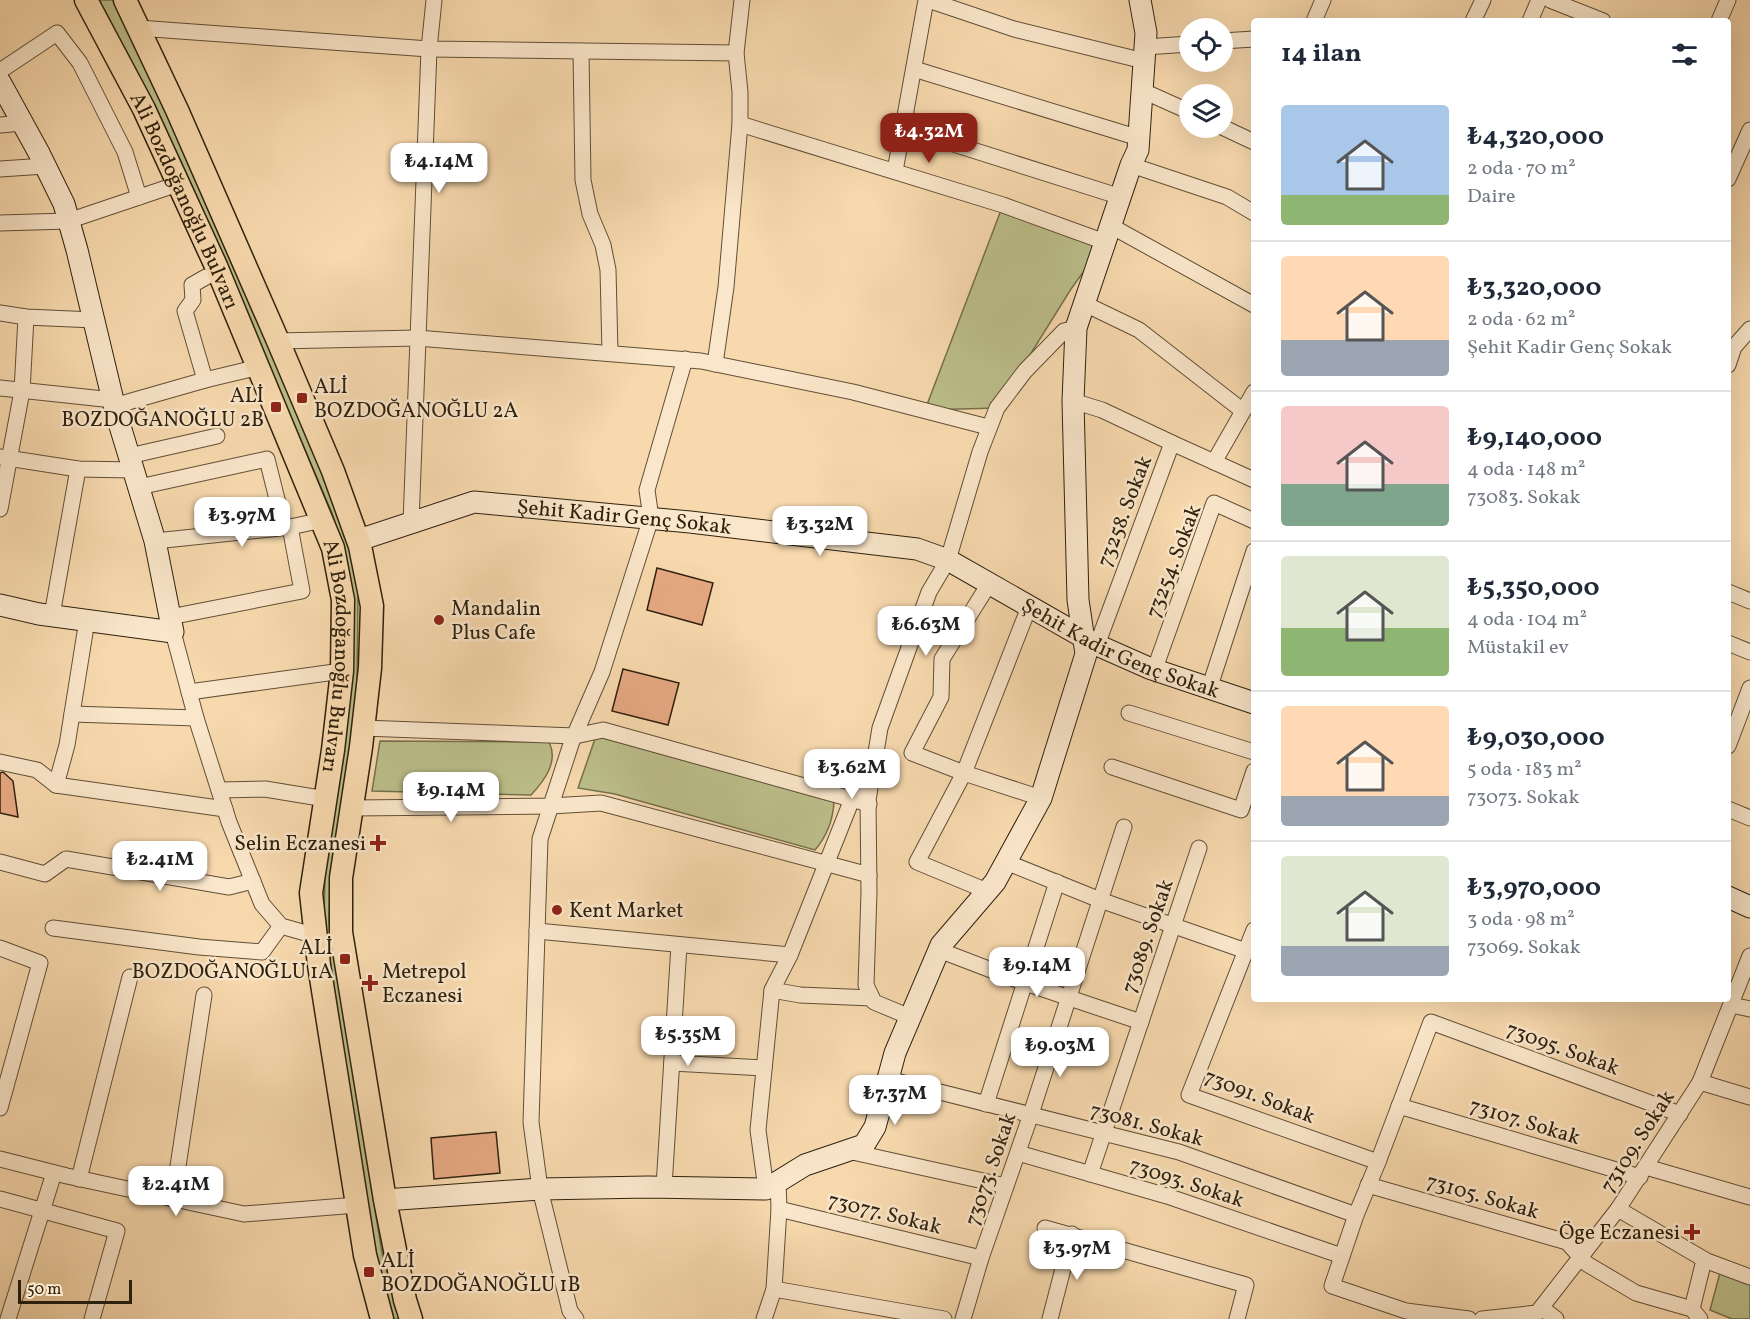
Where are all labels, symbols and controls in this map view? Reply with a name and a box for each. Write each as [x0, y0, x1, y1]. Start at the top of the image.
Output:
map controls [1179, 18, 1233, 138]
button: locate [1179, 18, 1233, 72]
text: 14 ilan [1281, 36, 1362, 72]
icon: filters [1668, 38, 1701, 71]
button: layers [1179, 84, 1233, 138]
street label: Ali Bozdoğanoğlu Bulvarı [122, 88, 245, 314]
pin: ₺4.32M [880, 113, 978, 164]
text: ₺4.32M [894, 118, 964, 146]
text: ₺4,320,000 [1467, 119, 1604, 155]
icon: home [1329, 129, 1401, 201]
pin: ₺4.14M [390, 143, 488, 194]
text: ₺4.14M [404, 148, 474, 176]
text: 2 oda · 70 m² [1467, 155, 1576, 183]
text: Daire [1467, 183, 1515, 211]
text: ₺3,320,000 [1467, 270, 1601, 306]
icon: home [1329, 280, 1401, 352]
text: 2 oda · 62 m² [1467, 306, 1576, 334]
text: Şehit Kadir Genç Sokak [1467, 334, 1672, 362]
place label: ALİ BOZDOĞANOĞLU 2A [314, 373, 519, 426]
place label: ALİ BOZDOĞANOĞLU 2B [61, 382, 264, 435]
marker: ALİ BOZDOĞANOĞLU 2A [295, 391, 309, 405]
marker: ALİ BOZDOĞANOĞLU 2B [269, 400, 283, 414]
text: ₺9,140,000 [1467, 420, 1602, 456]
icon: home [1329, 430, 1401, 502]
street label: 73258. Sokak [1091, 451, 1160, 572]
text: 4 oda · 148 m² [1467, 456, 1585, 484]
text: 73083. Sokak [1467, 484, 1580, 512]
street label: Şehit Kadir Genç Sokak [516, 493, 733, 543]
pin: ₺3.97M [193, 497, 291, 548]
street label: 73254. Sokak [1139, 500, 1210, 622]
text: ₺3.97M [208, 502, 276, 530]
pin: ₺3.32M [771, 506, 869, 557]
text: ₺3.32M [786, 511, 854, 539]
street label: Ali Bozdoğanoğlu Bulvarı [314, 535, 357, 774]
text: ₺5,350,000 [1467, 570, 1600, 606]
icon: home [1329, 580, 1401, 652]
street label: Şehit Kadir Genç Sokak [1015, 592, 1224, 707]
place label: Mandalin Plus Cafe [451, 595, 541, 648]
pin: ₺6.63M [877, 606, 975, 657]
text: 4 oda · 104 m² [1467, 606, 1587, 634]
text: ₺6.63M [892, 611, 960, 639]
marker: Mandalin Plus Cafe [432, 613, 446, 627]
text: Müstakil ev [1467, 634, 1569, 662]
text: ₺9,030,000 [1467, 720, 1605, 756]
icon: home [1329, 730, 1401, 802]
pin: ₺3.62M [803, 749, 901, 800]
text: ₺3.62M [818, 754, 886, 782]
text: 5 oda · 183 m² [1467, 756, 1582, 784]
pin: ₺9.14M [402, 772, 500, 823]
text: ₺9.14M [417, 777, 485, 805]
text: 73073. Sokak [1467, 784, 1579, 812]
place label: Selin Eczanesi [234, 830, 366, 859]
marker: Selin Eczanesi [371, 836, 385, 850]
pin: ₺2.41M [111, 841, 209, 892]
text: ₺2.41M [126, 846, 194, 874]
text: ₺3,970,000 [1467, 870, 1601, 906]
street label: 73089. Sokak [1115, 875, 1182, 998]
icon: home [1329, 880, 1401, 952]
place label: Kent Market [569, 897, 684, 926]
marker: Kent Market [550, 903, 564, 917]
text: 3 oda · 98 m² [1467, 906, 1575, 934]
place label: ALİ BOZDOĞANOĞLU 1A [132, 934, 333, 987]
text: 73069. Sokak [1467, 934, 1581, 962]
pin: ₺9.14M [988, 947, 1086, 998]
marker: ALİ BOZDOĞANOĞLU 1A [338, 952, 352, 966]
text: ₺9.14M [1003, 952, 1071, 980]
place label: Metrepol Eczanesi [382, 958, 466, 1011]
marker: Metrepol Eczanesi [363, 976, 377, 990]
pin: ₺5.35M [639, 1016, 737, 1067]
street label: 73095. Sokak [1502, 1016, 1624, 1084]
text: ₺5.35M [655, 1021, 721, 1049]
pin: ₺9.03M [1011, 1027, 1109, 1078]
text: ₺9.03M [1025, 1032, 1095, 1060]
street label: 73091. Sokak [1200, 1063, 1320, 1132]
pin: ₺7.37M [846, 1075, 944, 1126]
text: ₺7.37M [863, 1080, 927, 1108]
street label: 73109. Sokak [1594, 1084, 1683, 1199]
street label: 73107. Sokak [1466, 1092, 1584, 1153]
street label: 73081. Sokak [1087, 1096, 1207, 1155]
street label: 73073. Sokak [959, 1109, 1025, 1230]
street label: 73093. Sokak [1125, 1151, 1248, 1216]
pin: ₺2.41M [127, 1166, 225, 1217]
street label: 73105. Sokak [1423, 1168, 1543, 1228]
text: ₺2.41M [142, 1171, 210, 1199]
street label: 73077. Sokak [825, 1186, 945, 1243]
place label: Öge Eczanesi [1559, 1219, 1680, 1248]
marker: Öge Eczanesi [1685, 1225, 1699, 1239]
pin: ₺3.97M [1028, 1230, 1126, 1281]
text: ₺3.97M [1043, 1235, 1111, 1263]
place label: ALİ BOZDOĞANOĞLU 1B [381, 1247, 581, 1300]
marker: ALİ BOZDOĞANOĞLU 1B [362, 1265, 376, 1279]
scale bar [18, 1277, 132, 1304]
text: 50 m [27, 1279, 61, 1301]

